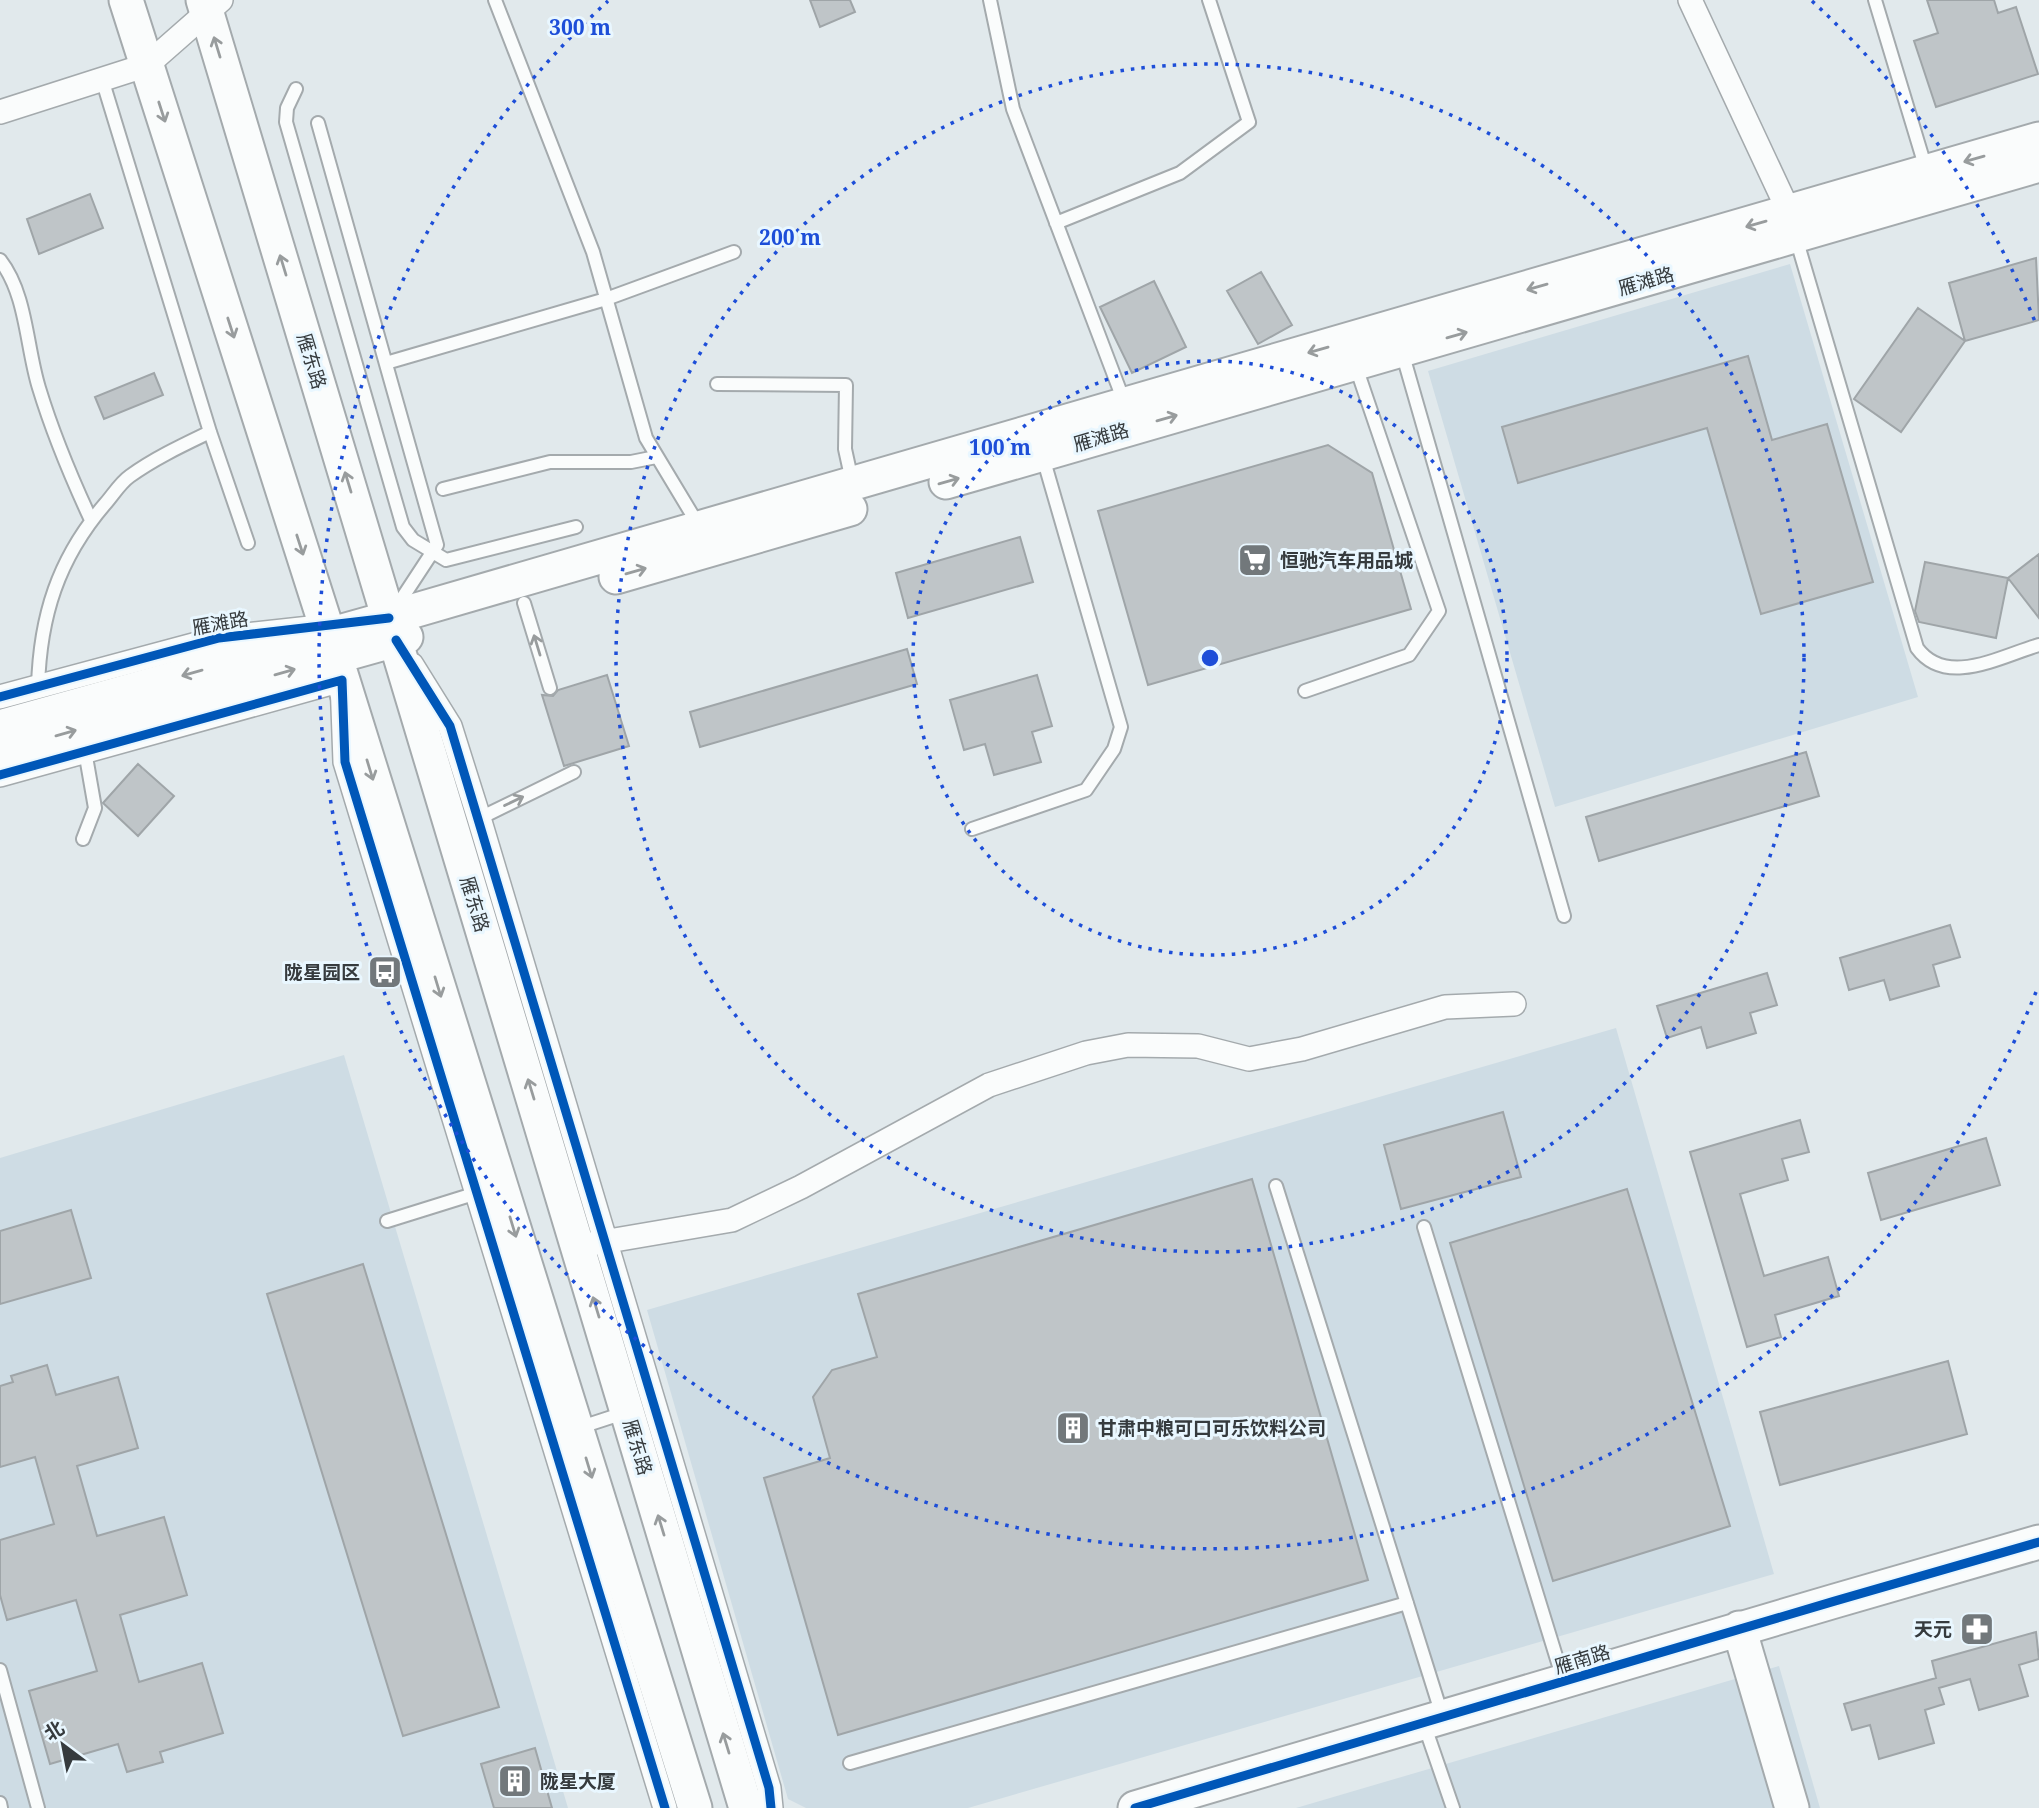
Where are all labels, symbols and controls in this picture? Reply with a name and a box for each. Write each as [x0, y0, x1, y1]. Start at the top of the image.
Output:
text: 300 m [549, 13, 611, 41]
one-way arrow [210, 36, 223, 58]
one-way arrow [157, 100, 169, 122]
one-way arrow [1963, 153, 1985, 166]
one-way arrow [1745, 218, 1767, 231]
text: 200 m [759, 223, 821, 251]
one-way arrow [275, 254, 288, 276]
street label: 雁滩路 [1615, 261, 1677, 301]
one-way arrow [1526, 281, 1549, 294]
one-way arrow [226, 317, 238, 339]
one-way arrow [1445, 328, 1468, 341]
street label: 雁东路 [291, 330, 333, 392]
one-way arrow [1308, 344, 1330, 357]
one-way arrow [1156, 411, 1178, 424]
street label: 雁滩路 [1070, 417, 1132, 457]
text: 100 m [969, 433, 1031, 461]
one-way arrow [341, 472, 354, 494]
one-way arrow [938, 473, 960, 486]
one-way arrow [295, 534, 307, 556]
supermarket icon: 恒驰汽车用品城 [1236, 541, 1274, 579]
place label: 恒驰汽车用品城 [1280, 547, 1413, 573]
one-way arrow [624, 564, 647, 577]
street label: 雁滩路 [190, 605, 250, 641]
one-way arrow [529, 635, 542, 657]
centre of rings [1198, 646, 1222, 670]
one-way arrow [273, 665, 296, 678]
one-way arrow [181, 668, 203, 681]
one-way arrow [54, 726, 77, 739]
one-way arrow [365, 758, 378, 780]
one-way arrow [503, 794, 524, 808]
street label: 雁东路 [454, 873, 496, 935]
bus stop icon: 陇星园区 [366, 953, 404, 991]
place label: 陇星园区 [284, 959, 360, 985]
one-way arrow [433, 975, 445, 997]
one-way arrow [523, 1078, 536, 1100]
one-way arrow [508, 1216, 521, 1238]
one-way arrow [588, 1296, 601, 1318]
building icon: 甘肃中粮可口可乐饮料公司 [1054, 1409, 1092, 1447]
place label: 甘肃中粮可口可乐饮料公司 [1098, 1415, 1326, 1441]
street label: 雁东路 [617, 1416, 659, 1478]
one-way arrow [583, 1456, 596, 1478]
one-way arrow [654, 1514, 667, 1536]
pharmacy icon: 天元 [1958, 1610, 1996, 1648]
place label: 天元 [1914, 1616, 1952, 1642]
street label: 雁南路 [1551, 1638, 1613, 1680]
north arrow [28, 1710, 98, 1780]
text: 北 [39, 1715, 69, 1747]
one-way arrow [719, 1732, 732, 1754]
building icon: 陇星大厦 [496, 1762, 534, 1800]
place label: 陇星大厦 [540, 1768, 616, 1794]

